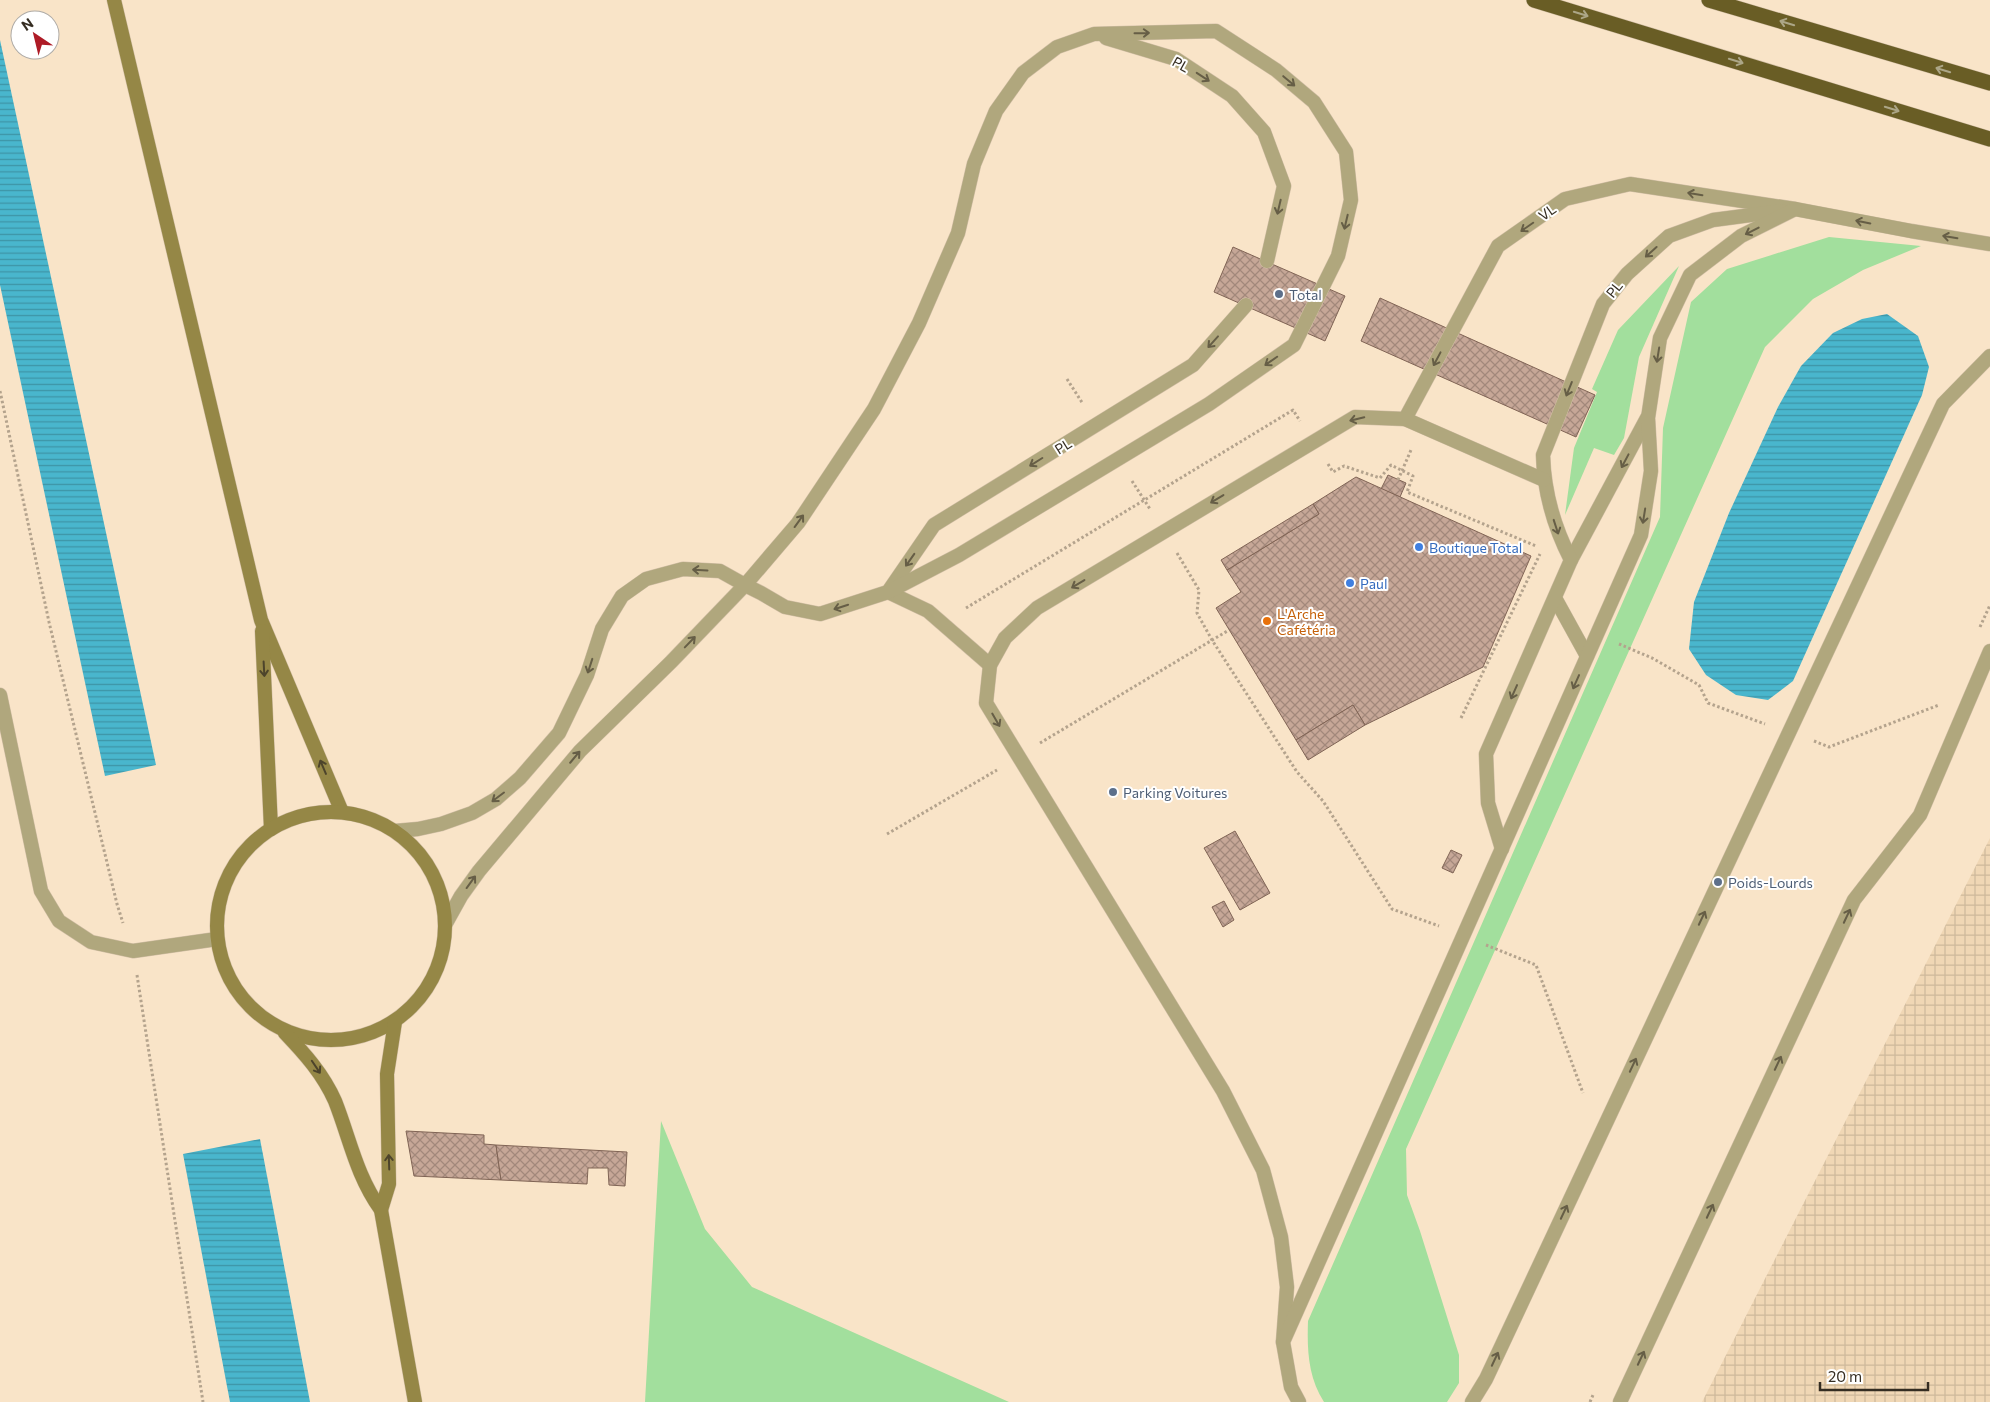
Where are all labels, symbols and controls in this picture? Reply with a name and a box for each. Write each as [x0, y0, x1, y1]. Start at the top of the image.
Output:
north arrow [10, 10, 60, 60]
one-way arrow [1573, 10, 1589, 20]
text: N [18, 14, 36, 34]
one-way arrow [1780, 18, 1796, 28]
one-way arrow [1134, 28, 1150, 37]
street label: PL [1170, 52, 1192, 76]
one-way arrow [1728, 57, 1744, 67]
one-way arrow [1936, 64, 1952, 74]
one-way arrow [1196, 72, 1210, 82]
one-way arrow [1283, 75, 1296, 86]
one-way arrow [1884, 104, 1900, 114]
one-way arrow [1688, 188, 1704, 198]
one-way arrow [1274, 199, 1283, 215]
street label: VL [1535, 200, 1559, 224]
one-way arrow [1341, 213, 1350, 229]
one-way arrow [1855, 217, 1871, 226]
one-way arrow [1520, 222, 1534, 232]
one-way arrow [1745, 227, 1760, 236]
one-way arrow [1943, 232, 1959, 242]
one-way arrow [1645, 246, 1658, 258]
street label: PL [1602, 277, 1626, 301]
place label: Total [1289, 286, 1322, 303]
marker: Total [1273, 288, 1285, 300]
one-way arrow [1207, 335, 1219, 348]
one-way arrow [1652, 346, 1662, 362]
one-way arrow [1432, 351, 1441, 366]
one-way arrow [1265, 356, 1279, 366]
one-way arrow [1564, 380, 1573, 396]
one-way arrow [1349, 415, 1365, 424]
street label: PL [1051, 434, 1075, 458]
one-way arrow [1620, 453, 1630, 468]
one-way arrow [1030, 457, 1044, 467]
one-way arrow [1210, 495, 1224, 505]
one-way arrow [1638, 507, 1648, 523]
one-way arrow [793, 515, 804, 528]
one-way arrow [1552, 519, 1561, 535]
place label: Boutique Total [1429, 539, 1522, 556]
marker: Boutique Total [1413, 541, 1425, 553]
one-way arrow [905, 553, 915, 567]
one-way arrow [693, 565, 709, 574]
place label: Paul [1360, 575, 1387, 592]
marker: Paul [1344, 577, 1356, 589]
one-way arrow [1071, 579, 1085, 589]
one-way arrow [834, 603, 850, 612]
place label: L'Arche Cafétéria [1277, 605, 1336, 638]
marker: L'Arche Cafétéria [1261, 615, 1273, 627]
one-way arrow [684, 636, 696, 649]
one-way arrow [585, 658, 595, 674]
one-way arrow [259, 660, 268, 676]
one-way arrow [1570, 674, 1580, 689]
one-way arrow [1508, 684, 1518, 699]
one-way arrow [991, 713, 1001, 727]
one-way arrow [570, 751, 581, 764]
one-way arrow [317, 760, 327, 775]
place label: Parking Voitures [1123, 784, 1227, 801]
marker: Parking Voitures [1107, 786, 1119, 798]
one-way arrow [491, 792, 505, 802]
place label: Poids-Lourds [1728, 874, 1813, 891]
one-way arrow [466, 875, 476, 889]
marker: Poids-Lourds [1712, 876, 1724, 888]
one-way arrow [1843, 909, 1852, 924]
one-way arrow [1698, 911, 1707, 926]
one-way arrow [1774, 1056, 1784, 1071]
one-way arrow [1629, 1058, 1638, 1073]
one-way arrow [311, 1060, 321, 1074]
one-way arrow [384, 1154, 393, 1170]
one-way arrow [1705, 1203, 1715, 1218]
one-way arrow [1560, 1205, 1569, 1220]
one-way arrow [1637, 1351, 1646, 1366]
one-way arrow [1491, 1352, 1500, 1367]
scale bar [1820, 1360, 1928, 1392]
text: 20 m [1828, 1367, 1862, 1385]

